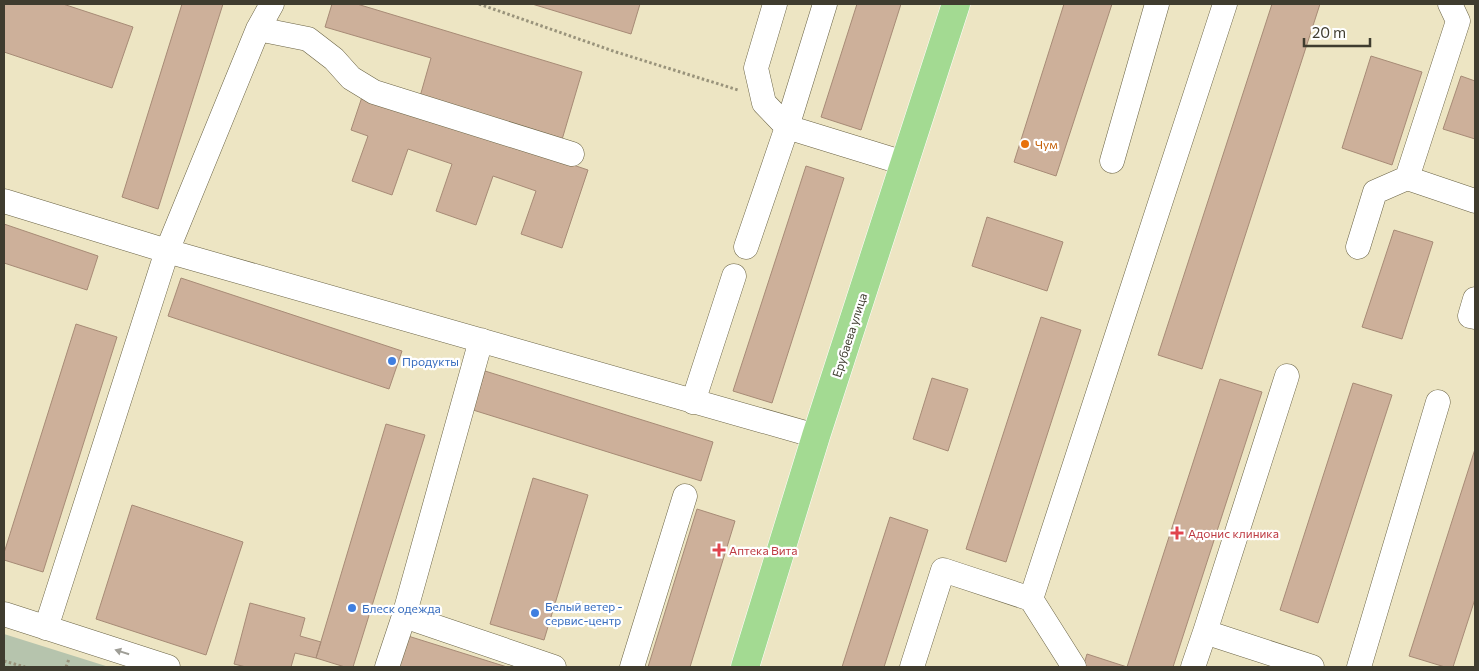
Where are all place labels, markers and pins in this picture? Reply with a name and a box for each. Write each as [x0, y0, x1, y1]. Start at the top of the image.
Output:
place label: Чум [1035, 137, 1058, 151]
marker: Чум [1019, 138, 1031, 150]
place label: Продукты [402, 354, 459, 368]
marker: Продукты [386, 355, 398, 367]
marker: Адонис клиника [1170, 526, 1184, 540]
place label: Адонис клиника [1188, 526, 1279, 540]
place label: Аптека Вита [729, 543, 797, 557]
marker: Аптека Вита [713, 544, 725, 556]
place label: Белый ветер - сервис-центр [545, 599, 623, 627]
place label: Блеск одежда [362, 601, 441, 615]
marker: Блеск одежда [346, 602, 358, 614]
marker: Белый ветер - сервис-центр [529, 607, 541, 619]

